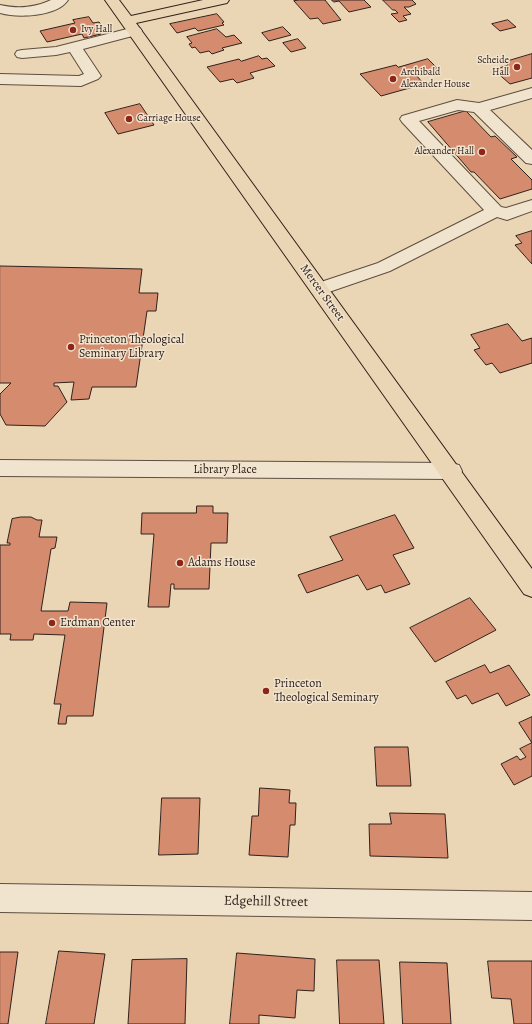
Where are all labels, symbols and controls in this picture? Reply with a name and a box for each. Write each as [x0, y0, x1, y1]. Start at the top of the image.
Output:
place label: Ivy Hall [81, 24, 112, 36]
marker: Ivy Hall [68, 25, 78, 35]
place label: Scheide Hall [477, 55, 509, 78]
marker: Scheide Hall [512, 62, 522, 72]
place label: Archibald Alexander House [401, 67, 470, 90]
marker: Archibald Alexander House [388, 74, 398, 84]
place label: Carriage House [137, 113, 201, 125]
marker: Carriage House [124, 114, 134, 124]
place label: Alexander Hall [414, 146, 474, 158]
marker: Alexander Hall [477, 147, 487, 157]
street label: Mercer Street [297, 262, 347, 324]
place label: Princeton Theological Seminary Library [79, 333, 184, 361]
marker: Princeton Theological Seminary Library [66, 342, 76, 352]
street label: Library Place [193, 463, 257, 477]
place label: Adams House [188, 556, 256, 570]
marker: Adams House [175, 558, 185, 568]
place label: Erdman Center [60, 616, 135, 630]
marker: Erdman Center [47, 618, 57, 628]
place label: Princeton Theological Seminary [274, 677, 379, 705]
marker: Princeton Theological Seminary [261, 686, 271, 696]
street label: Edgehill Street [224, 893, 308, 911]

